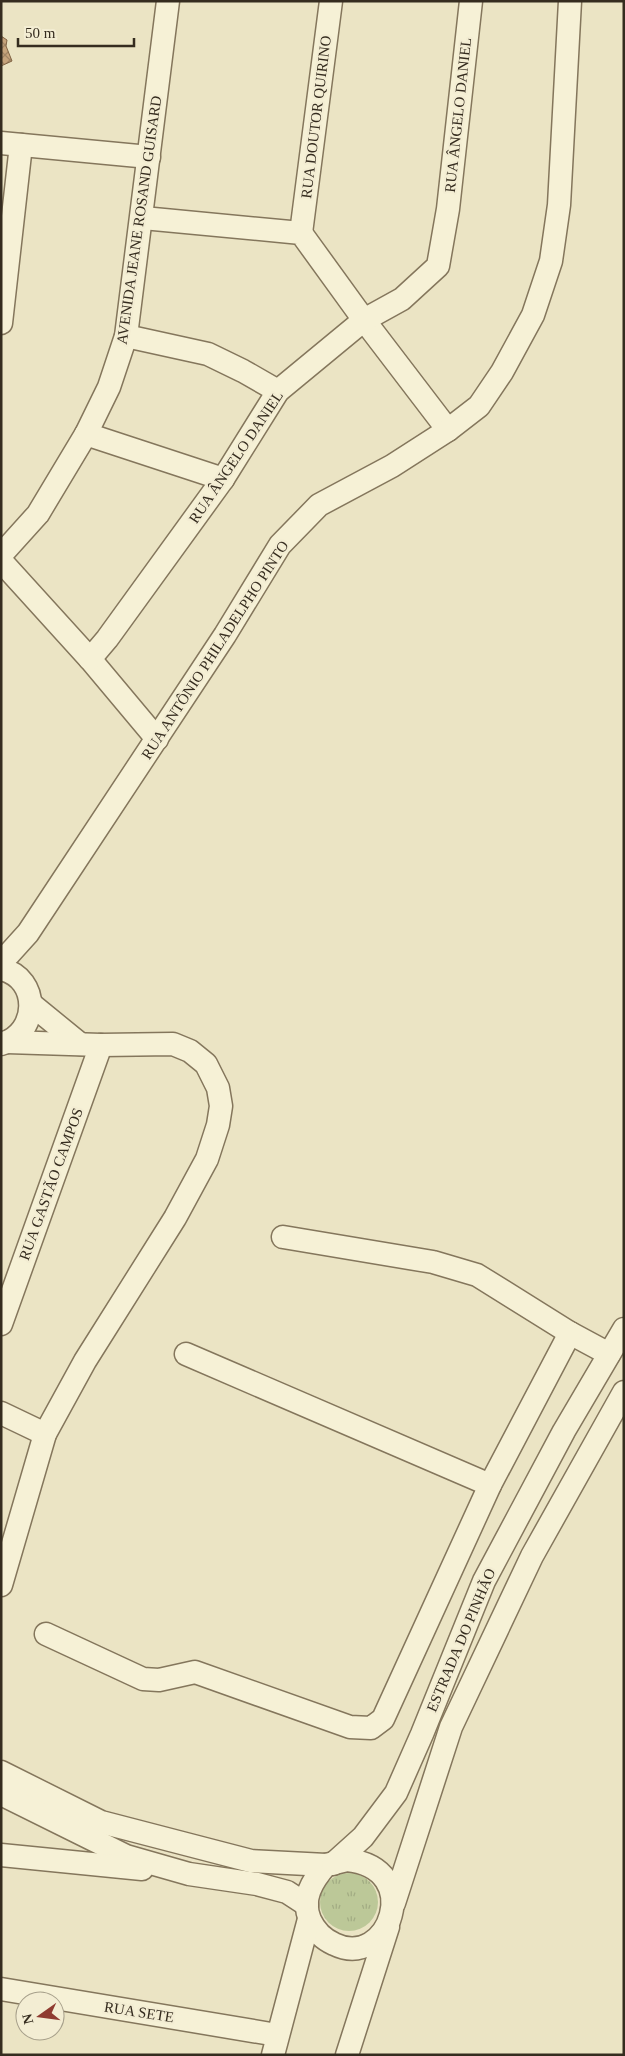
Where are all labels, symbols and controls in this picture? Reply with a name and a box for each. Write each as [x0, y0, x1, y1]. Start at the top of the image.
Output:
scale bar [18, 15, 134, 47]
text: 50 m [25, 25, 56, 41]
street label: RUA DOUTOR QUIRINO [298, 35, 334, 199]
street label: RUA ÂNGELO DANIEL [442, 37, 474, 193]
street label: AVENIDA JEANE ROSAND GUISARD [114, 94, 164, 345]
street label: RUA ÂNGELO DANIEL [186, 388, 286, 526]
street label: RUA ANTÔNIO PHILADELPHO PINTO [138, 538, 292, 762]
street label: RUA GASTÃO CAMPOS [16, 1106, 86, 1262]
street label: ESTRADA DO PINHÃO [424, 1566, 499, 1714]
north arrow [15, 1991, 65, 2041]
street label: RUA SETE [103, 1999, 175, 2025]
text: N [19, 2012, 36, 2026]

